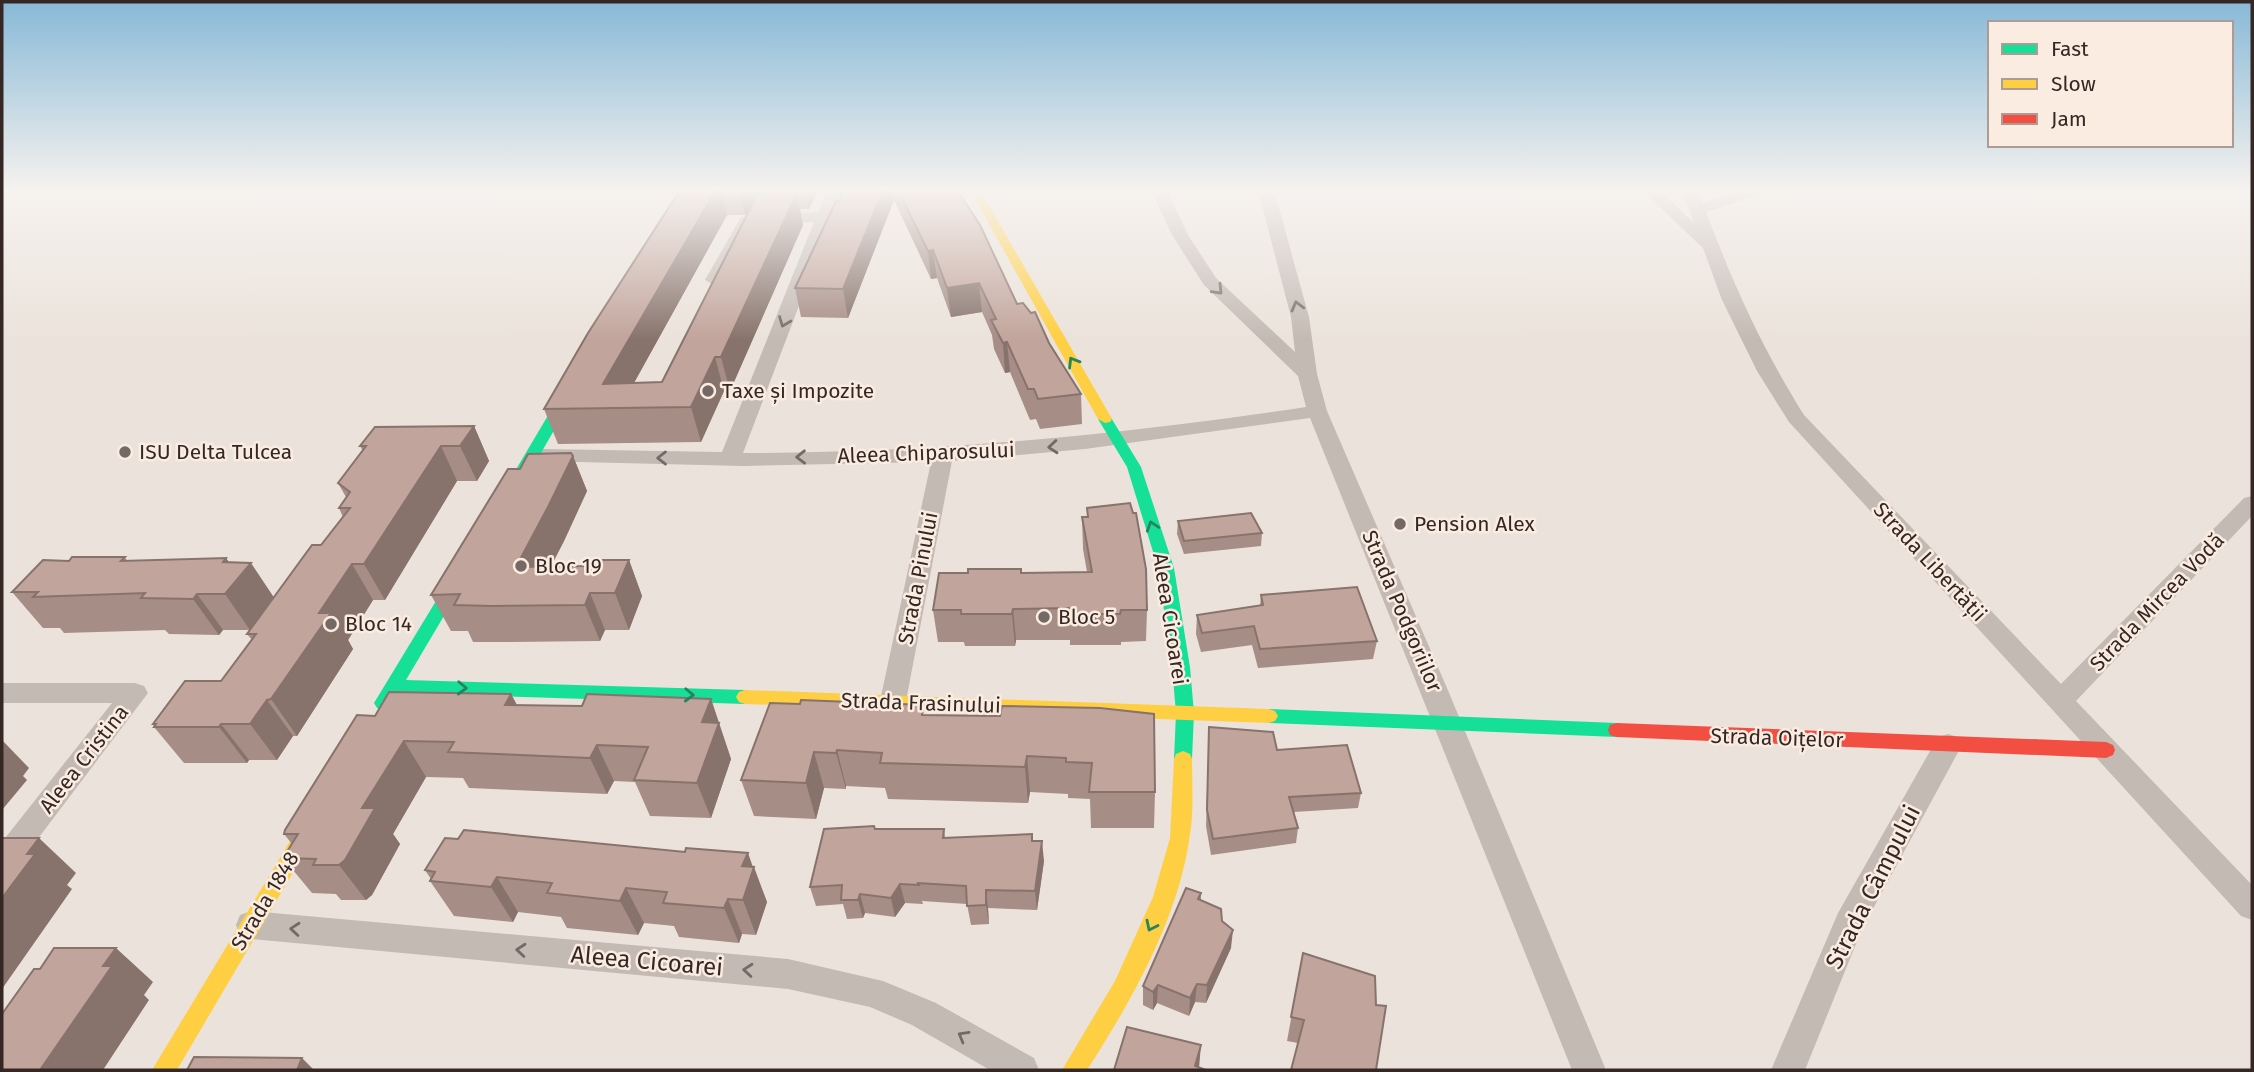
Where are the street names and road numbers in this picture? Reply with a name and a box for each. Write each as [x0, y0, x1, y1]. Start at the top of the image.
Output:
street label: Aleea Chiparosului [837, 437, 1015, 469]
street label: Strada Libertății [1868, 497, 1992, 627]
street label: Strada Pinului [892, 510, 944, 646]
street label: Strada Podgoriilor [1356, 526, 1448, 696]
street label: Strada Mircea Vodă [2084, 527, 2230, 677]
street label: Aleea Cicoarei [1147, 551, 1193, 687]
street label: Strada Frasinului [841, 687, 1001, 719]
street label: Aleea Cristina [34, 700, 134, 818]
street label: Strada Oițelor [1710, 723, 1844, 753]
street label: Strada Câmpului [1820, 801, 1926, 973]
street label: Strada 1848 [225, 847, 305, 955]
street label: Aleea Cicoarei [570, 940, 724, 982]

